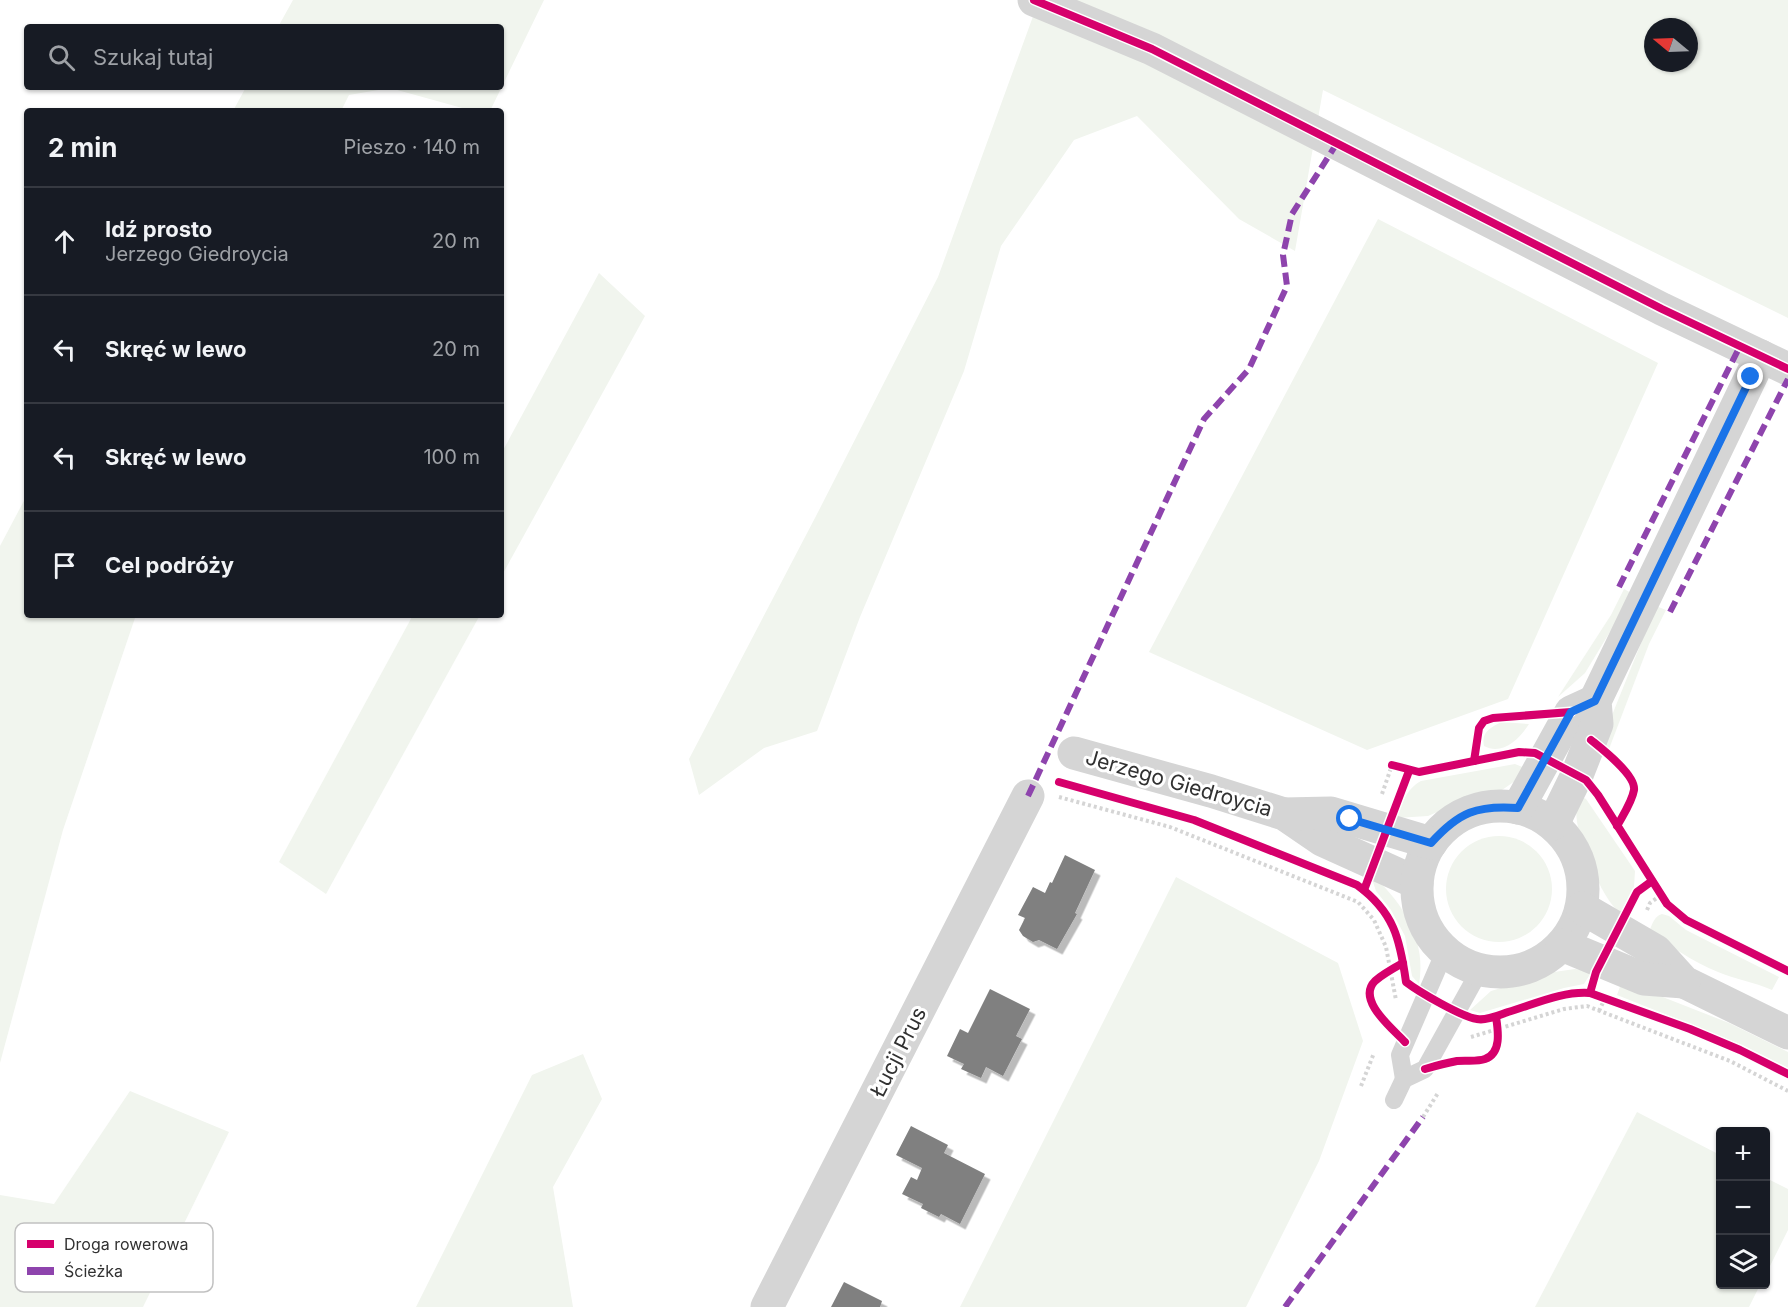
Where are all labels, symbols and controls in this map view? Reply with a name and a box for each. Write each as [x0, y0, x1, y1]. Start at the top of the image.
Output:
north arrow [1644, 18, 1698, 72]
search box [24, 24, 504, 90]
icon: search [45, 41, 78, 74]
text: Szukaj tutaj [93, 44, 213, 70]
text: 2 min [48, 132, 118, 163]
text: Pieszo · 140 m [344, 135, 480, 159]
text: Idź prosto [105, 216, 212, 242]
icon: ahead [48, 225, 81, 258]
text: 20 m [432, 229, 480, 253]
text: Jerzego Giedroycia [105, 242, 289, 266]
icon: left [48, 333, 81, 366]
text: Skręć w lewo [105, 336, 246, 362]
text: 20 m [432, 337, 480, 361]
route end [1737, 363, 1763, 389]
icon: left [48, 441, 81, 474]
text: Skręć w lewo [105, 444, 246, 470]
text: 100 m [423, 445, 480, 469]
icon: arrive [48, 549, 81, 582]
text: Cel podróży [105, 552, 234, 578]
street label: Jerzego Giedroycia [1083, 744, 1275, 822]
route start [1336, 805, 1362, 831]
street label: Łucji Prus [865, 1003, 931, 1101]
map controls [1716, 1127, 1770, 1289]
button: + [1716, 1127, 1770, 1181]
button: − [1716, 1181, 1770, 1235]
legend [15, 1223, 213, 1292]
text: Droga rowerowa [64, 1234, 189, 1254]
button: layers [1716, 1235, 1770, 1289]
text: Ścieżka [64, 1261, 123, 1281]

